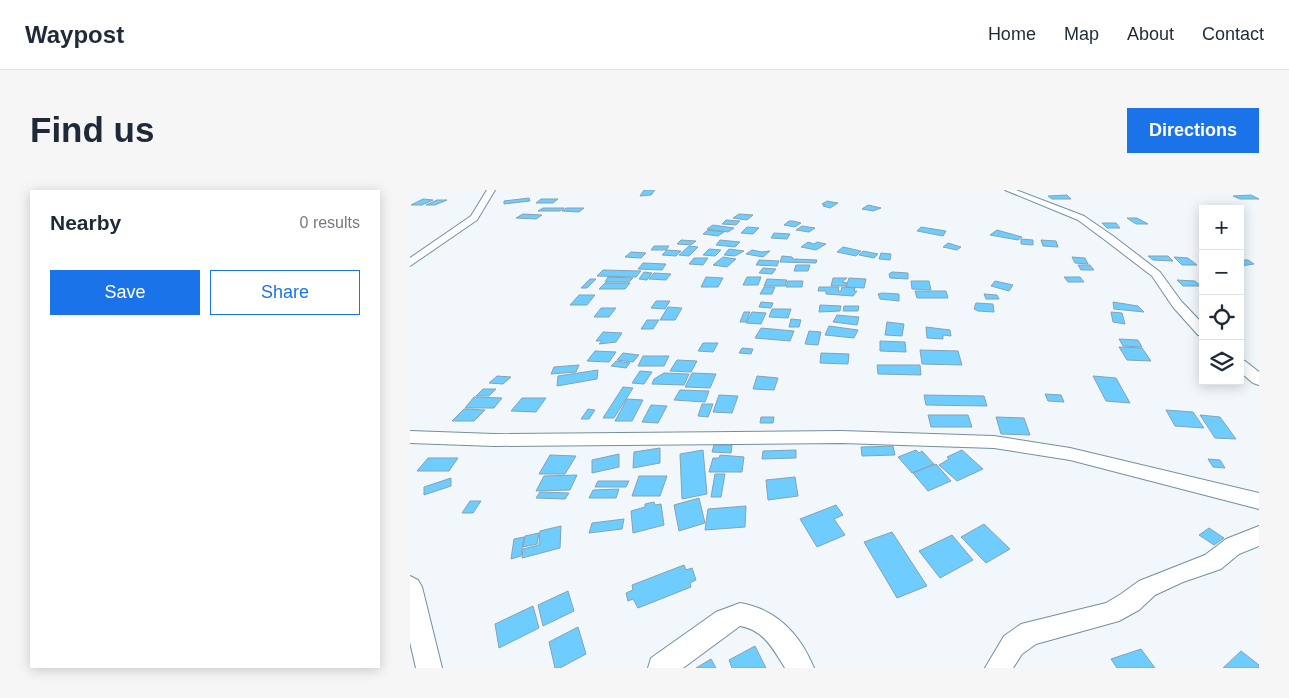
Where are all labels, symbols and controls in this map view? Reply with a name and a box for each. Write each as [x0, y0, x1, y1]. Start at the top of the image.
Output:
text: Waypost [25, 21, 124, 48]
text: Home [988, 24, 1036, 44]
text: Map [1064, 24, 1099, 44]
text: About [1127, 24, 1174, 44]
text: Contact [1202, 24, 1264, 44]
button: Directions [1127, 108, 1259, 153]
text: Find us [30, 110, 154, 149]
map controls [1199, 205, 1244, 385]
button: + [1199, 205, 1244, 250]
text: Nearby [50, 211, 121, 234]
text: 0 results [300, 214, 360, 231]
button: − [1199, 250, 1244, 295]
button: Save [50, 270, 200, 315]
button: Share [210, 270, 360, 315]
button: locate [1199, 295, 1244, 340]
button: layers [1199, 340, 1244, 385]

